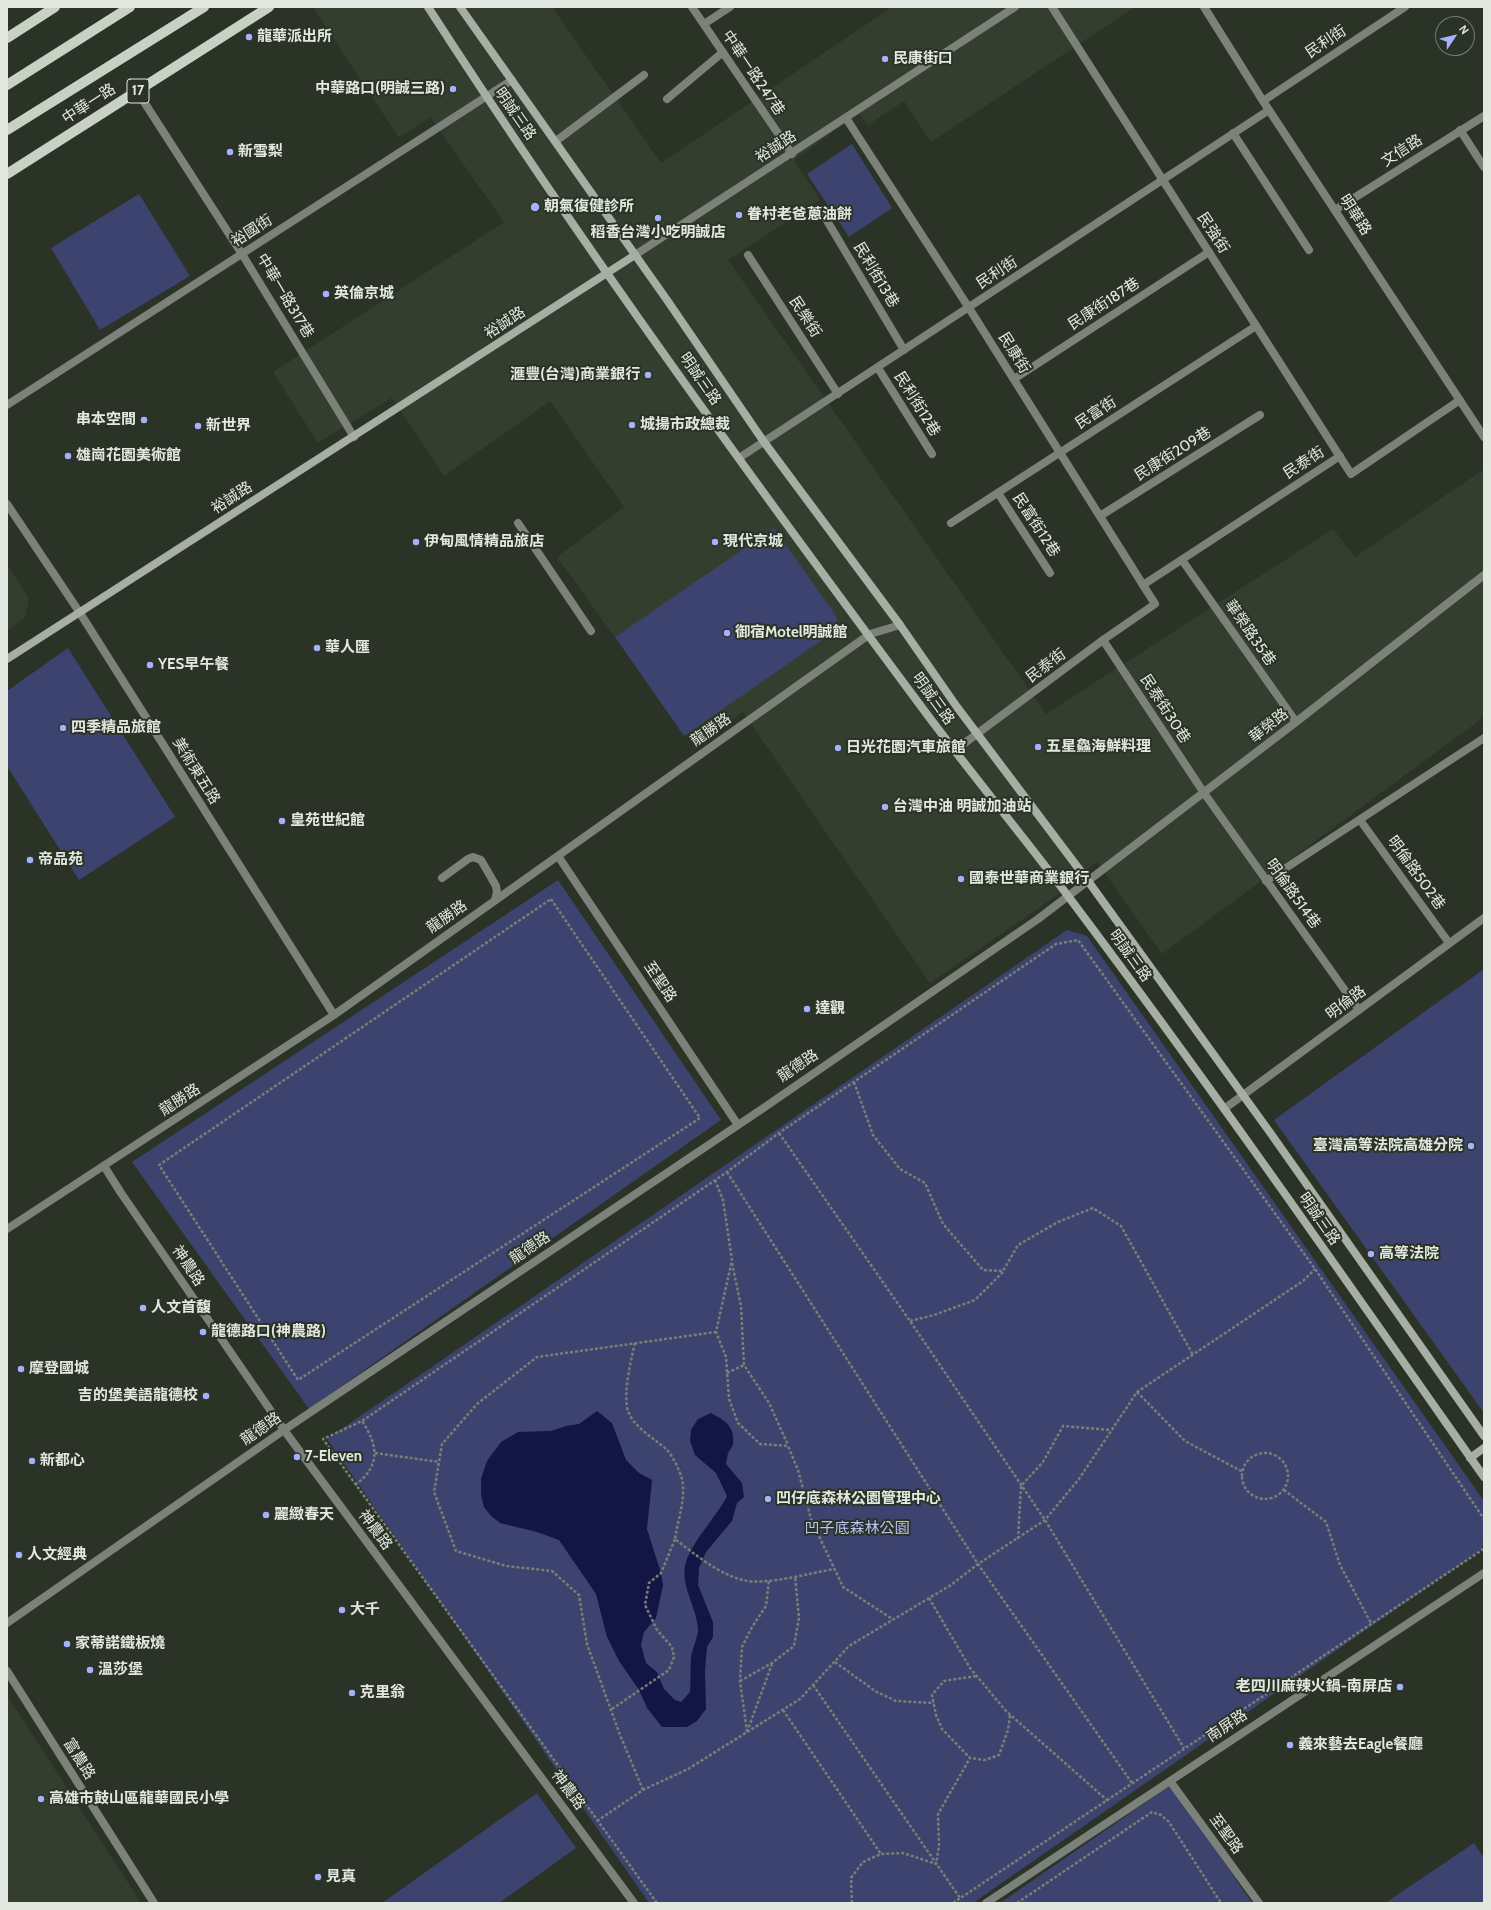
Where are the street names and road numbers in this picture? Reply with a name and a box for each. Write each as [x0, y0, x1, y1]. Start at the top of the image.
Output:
street label: 民利街 [1302, 22, 1350, 62]
street label: 中華一路247巷 [718, 27, 788, 119]
road number: 17 [127, 79, 149, 103]
street label: 中華一路 [59, 80, 119, 128]
street label: 明誠三路 [490, 84, 540, 144]
street label: 裕誠路 [752, 127, 800, 167]
street label: 文信路 [1378, 131, 1426, 171]
street label: 明華路 [1335, 191, 1375, 239]
street label: 民強街 [1193, 209, 1233, 257]
street label: 裕國街 [228, 211, 276, 251]
street label: 民利街13巷 [849, 239, 903, 311]
street label: 中華一路317巷 [253, 250, 317, 342]
street label: 民利街 [973, 253, 1021, 293]
street label: 民康街187巷 [1065, 274, 1143, 334]
street label: 民樂街 [785, 293, 825, 341]
street label: 裕誠路 [481, 303, 529, 343]
street label: 民康街 [994, 329, 1034, 377]
street label: 明誠三路 [675, 349, 725, 409]
street label: 民利街12巷 [890, 368, 944, 440]
street label: 民富街 [1072, 393, 1120, 433]
street label: 民康街209巷 [1131, 423, 1215, 485]
street label: 民泰街 [1280, 443, 1328, 483]
street label: 裕誠路 [208, 478, 256, 518]
street label: 民富街12巷 [1009, 490, 1063, 560]
street label: 華榮路35巷 [1221, 597, 1279, 669]
street label: 民泰街 [1023, 645, 1069, 687]
street label: 明誠三路 [908, 669, 958, 729]
street label: 民泰街30巷 [1136, 671, 1194, 747]
street label: 華榮路 [1246, 705, 1292, 747]
street label: 龍勝路 [687, 710, 735, 750]
street label: 美術東五路 [168, 734, 224, 808]
street label: 明倫路502巷 [1383, 833, 1449, 913]
street label: 明倫路514巷 [1262, 856, 1324, 932]
street label: 龍勝路 [423, 897, 471, 937]
street label: 明誠三路 [1105, 926, 1155, 986]
street label: 至聖路 [640, 958, 680, 1006]
street label: 明倫路 [1323, 982, 1369, 1024]
street label: 龍德路 [774, 1046, 822, 1086]
street label: 龍勝路 [156, 1080, 204, 1120]
street label: 明誠三路 [1294, 1189, 1344, 1249]
street label: 龍德路 [506, 1228, 554, 1268]
street label: 神農路 [168, 1242, 208, 1290]
street label: 龍德路 [237, 1409, 285, 1449]
street label: 神農路 [354, 1507, 396, 1553]
street label: 南屏路 [1203, 1706, 1251, 1746]
street label: 富農路 [59, 1735, 99, 1783]
street label: 神農路 [547, 1767, 589, 1813]
street label: 至聖路 [1205, 1811, 1247, 1857]

